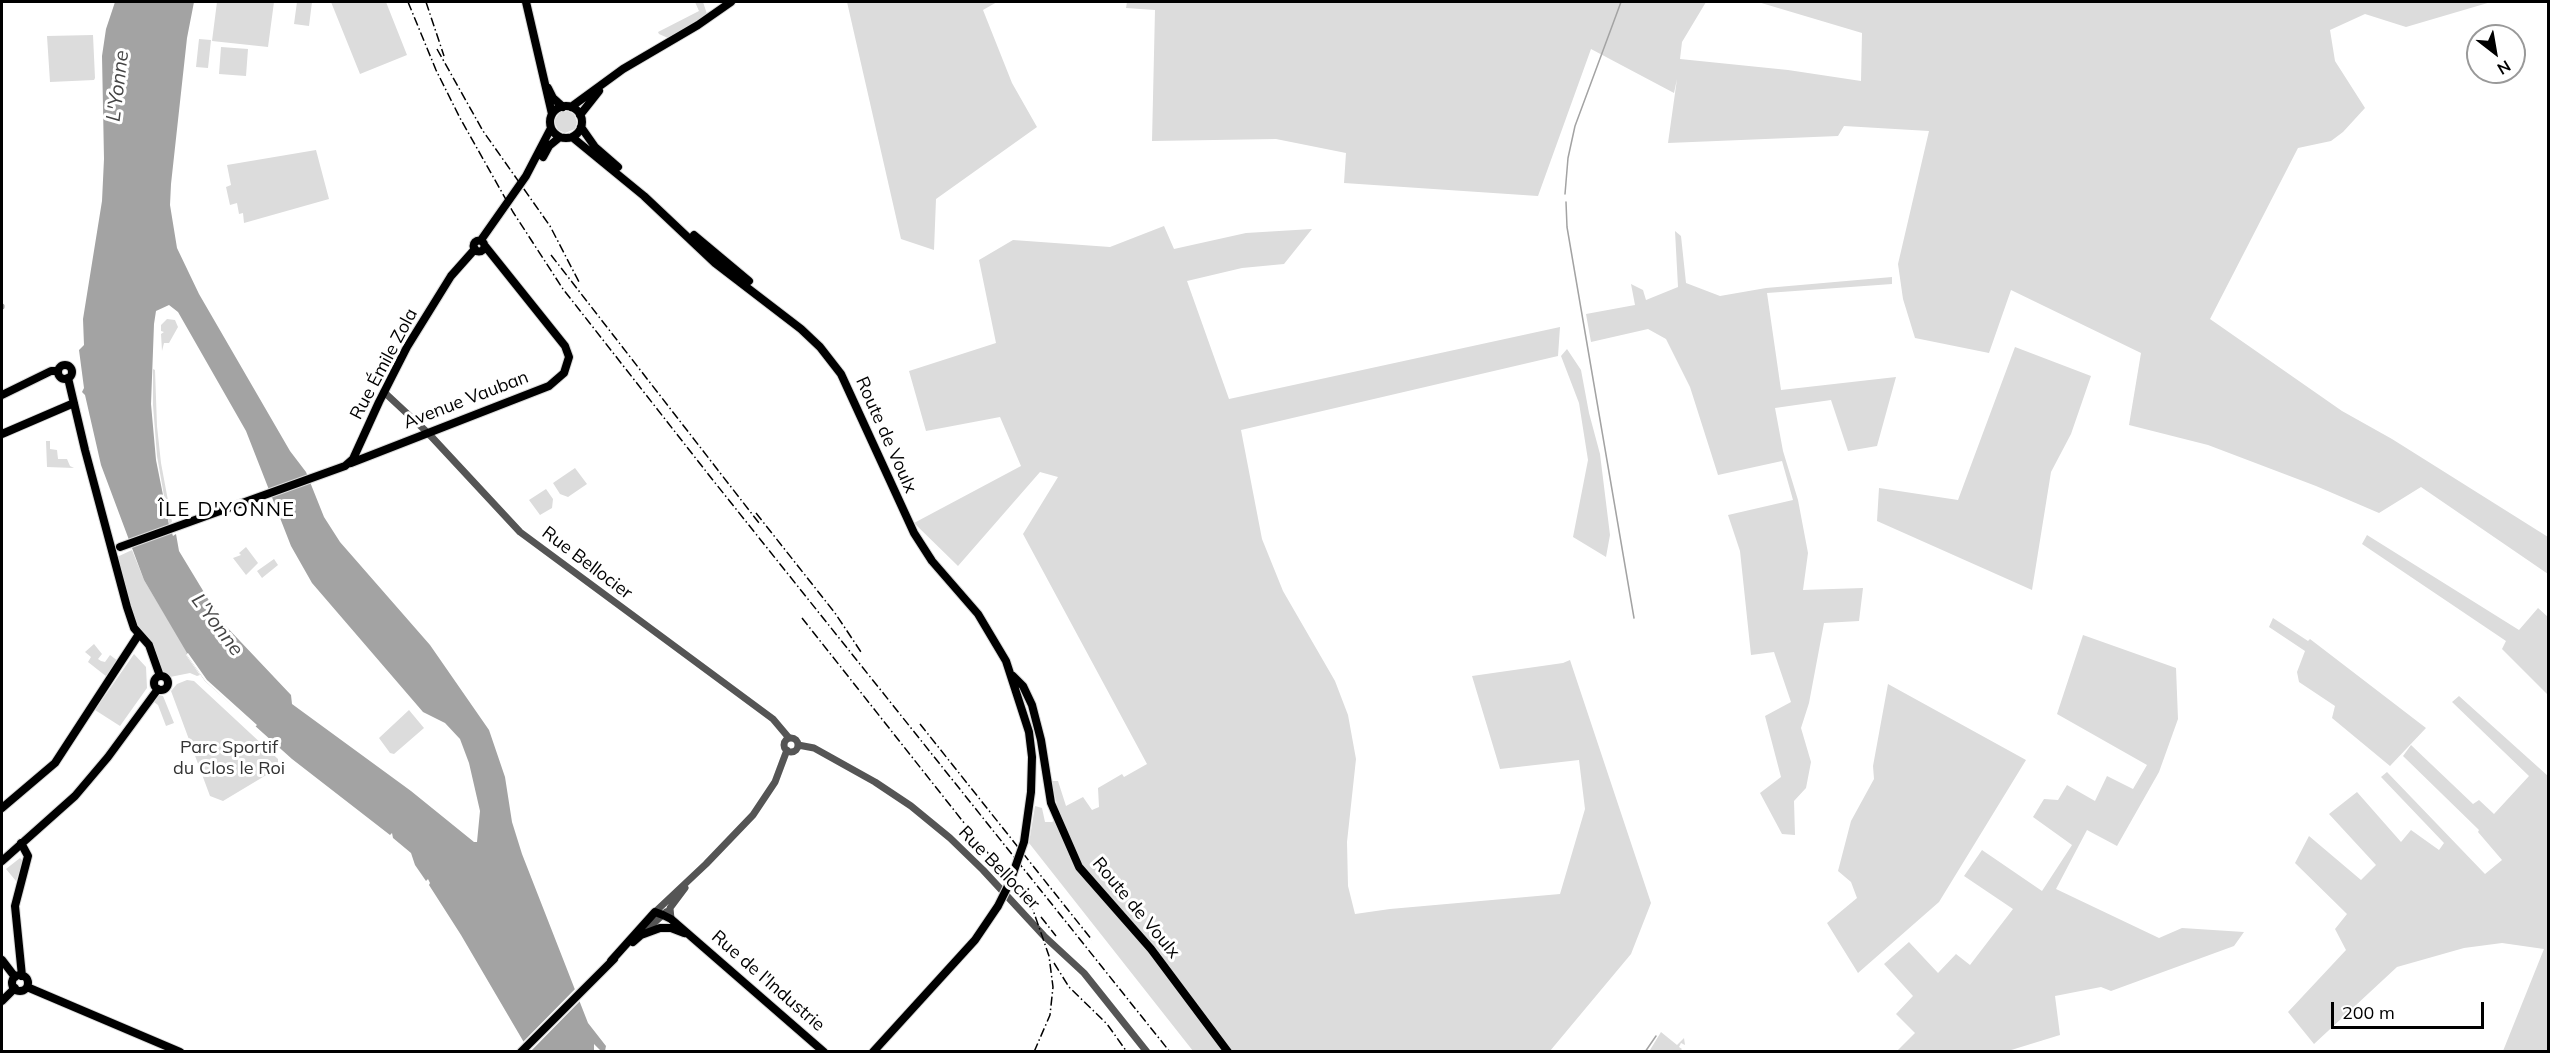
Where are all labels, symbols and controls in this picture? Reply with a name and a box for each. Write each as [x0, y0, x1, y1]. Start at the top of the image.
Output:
north arrow [2466, 24, 2526, 84]
water label: L'Yonne [102, 49, 134, 123]
text: N [2494, 56, 2515, 79]
street label: Rue Émile Zola [346, 305, 422, 423]
street label: Avenue Vauban [400, 366, 532, 434]
street label: Route de Voulx [851, 374, 921, 496]
district label: ÎLE D'YONNE [158, 498, 296, 522]
street label: Rue Bellocier [537, 522, 637, 604]
water label: L'Yonne [186, 589, 248, 661]
park label: Parc Sportif du Clos le Roi [173, 737, 285, 780]
street label: Rue Bellocier [954, 822, 1044, 914]
street label: Route de Voulx [1088, 853, 1184, 963]
street label: Rue de l'Industrie [707, 926, 829, 1036]
scale bar [2334, 990, 2487, 1028]
text: 200 m [2342, 1001, 2395, 1024]

